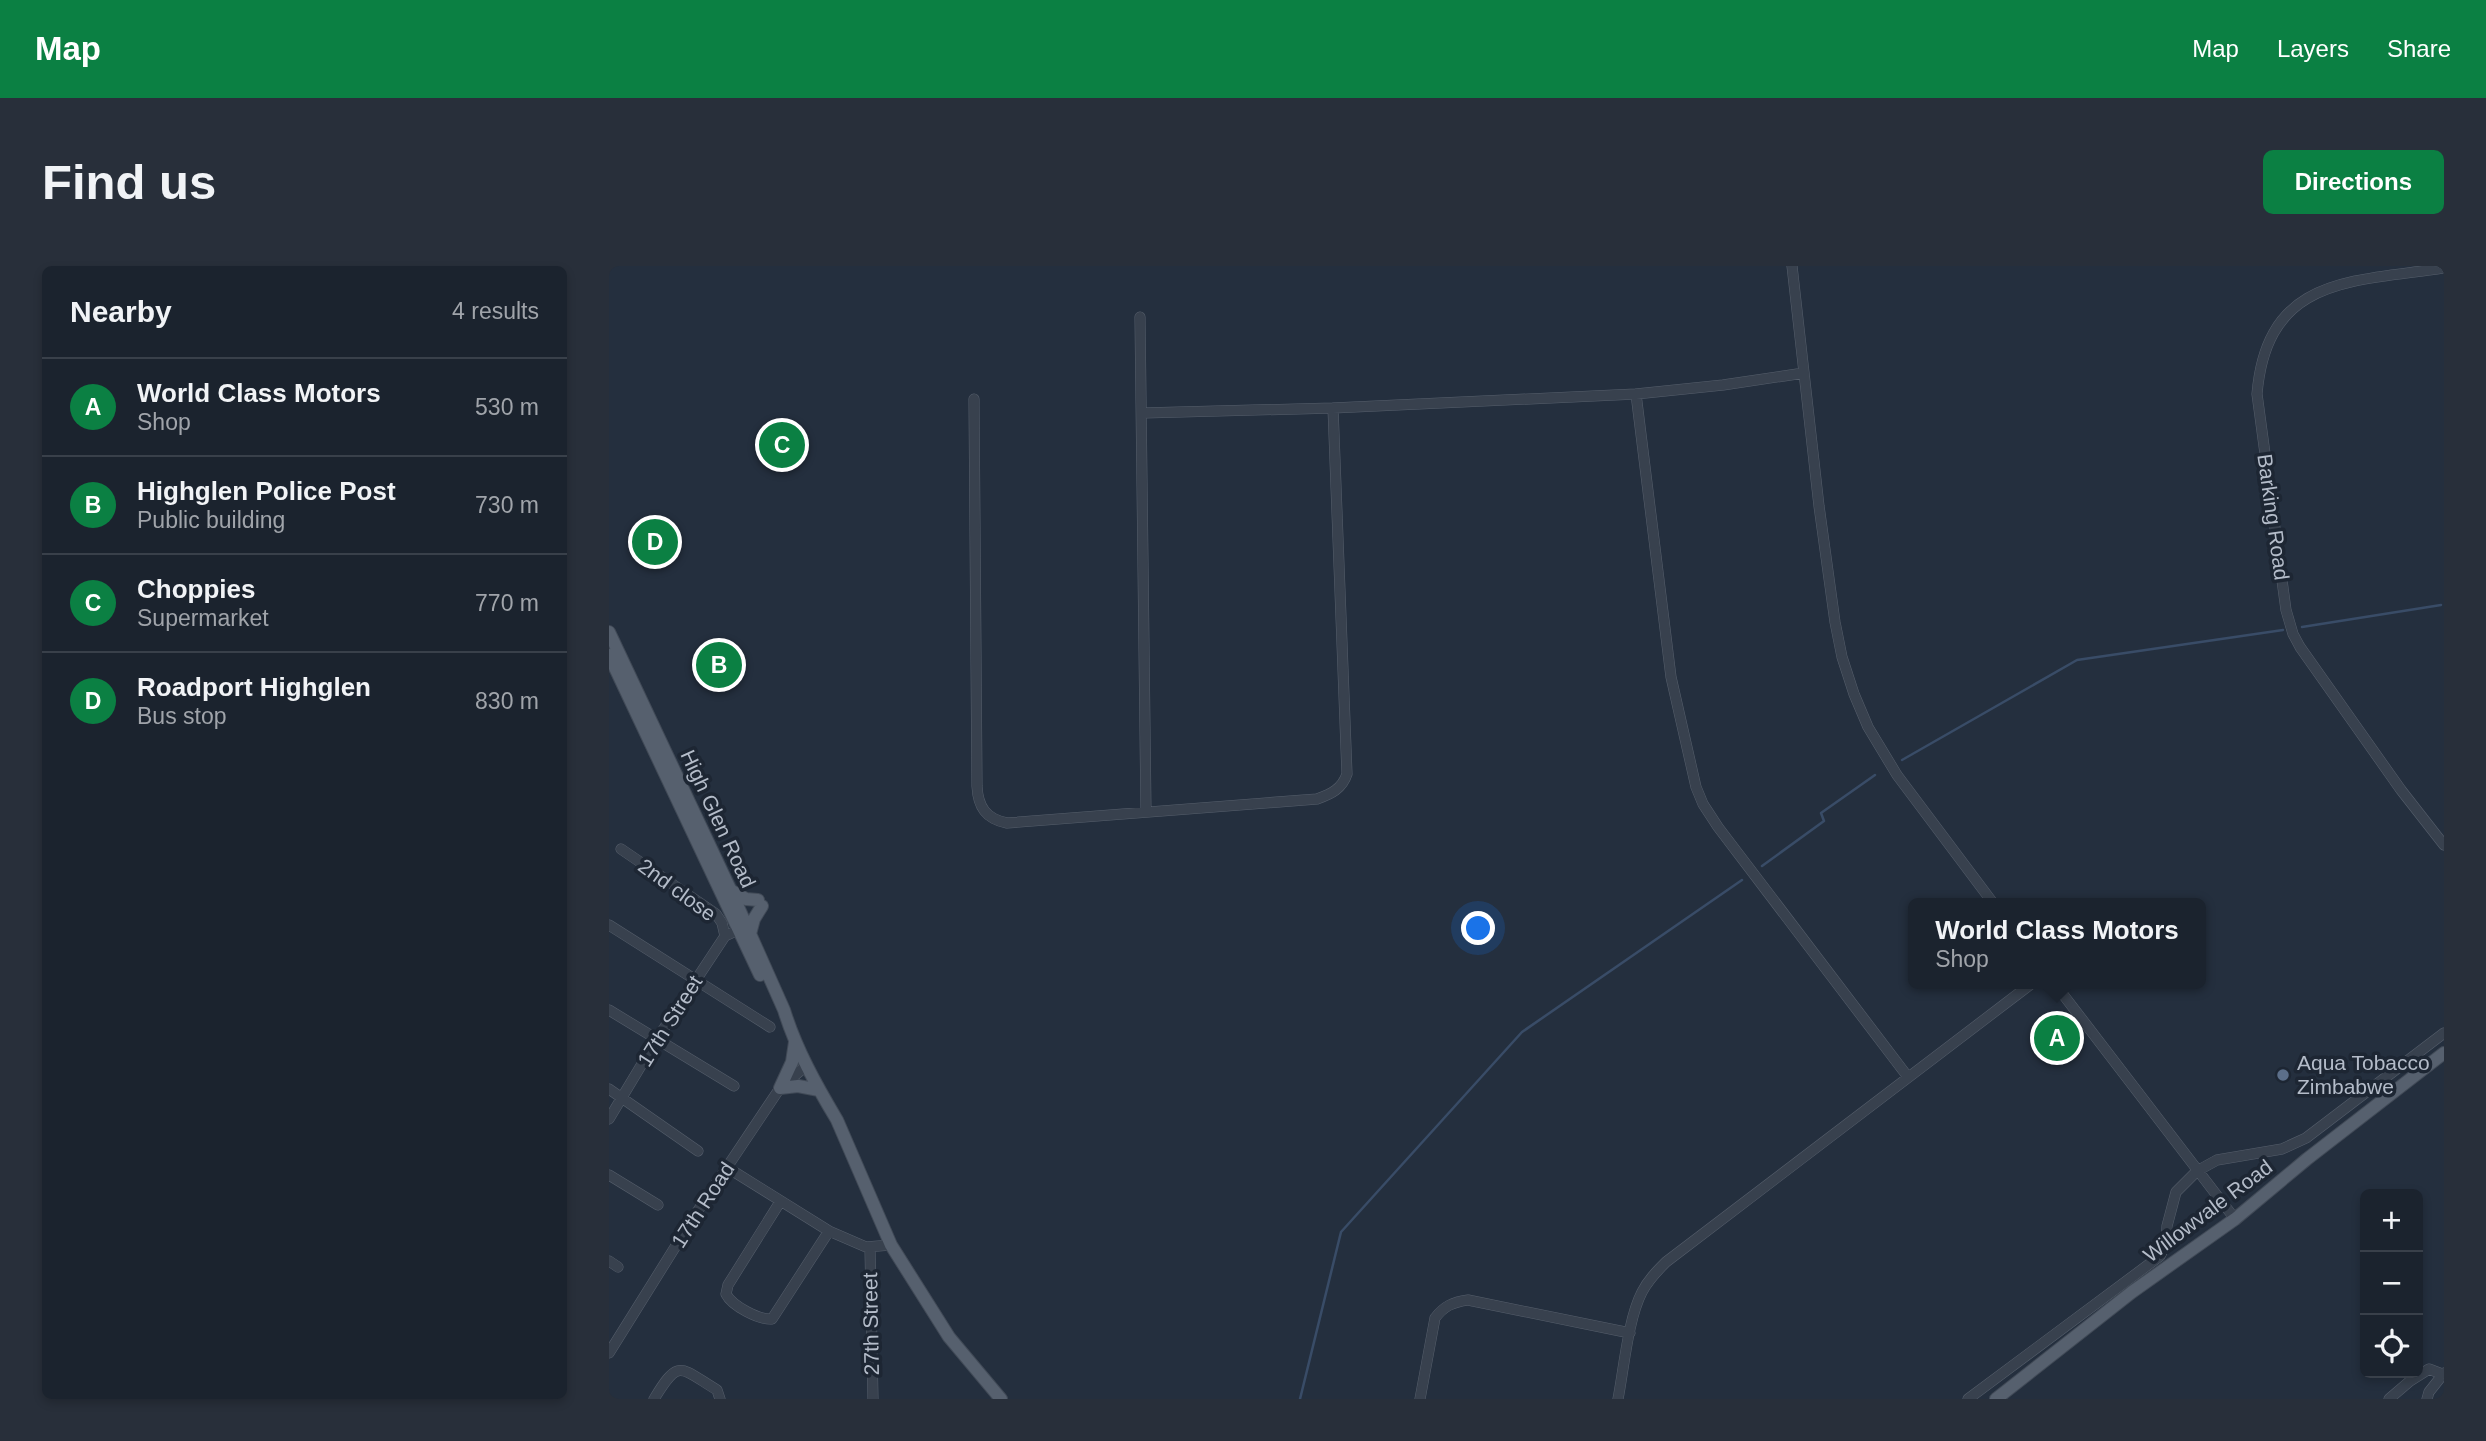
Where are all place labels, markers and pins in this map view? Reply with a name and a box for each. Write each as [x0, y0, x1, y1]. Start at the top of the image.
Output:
pin: C [759, 419, 805, 471]
pin: D [632, 516, 678, 568]
pin: B [696, 639, 742, 691]
pin: A [2034, 1012, 2080, 1064]
place label: Aqua Tobacco Zimbabwe [2297, 1051, 2430, 1098]
marker: Aqua Tobacco Zimbabwe [2275, 1067, 2291, 1083]

